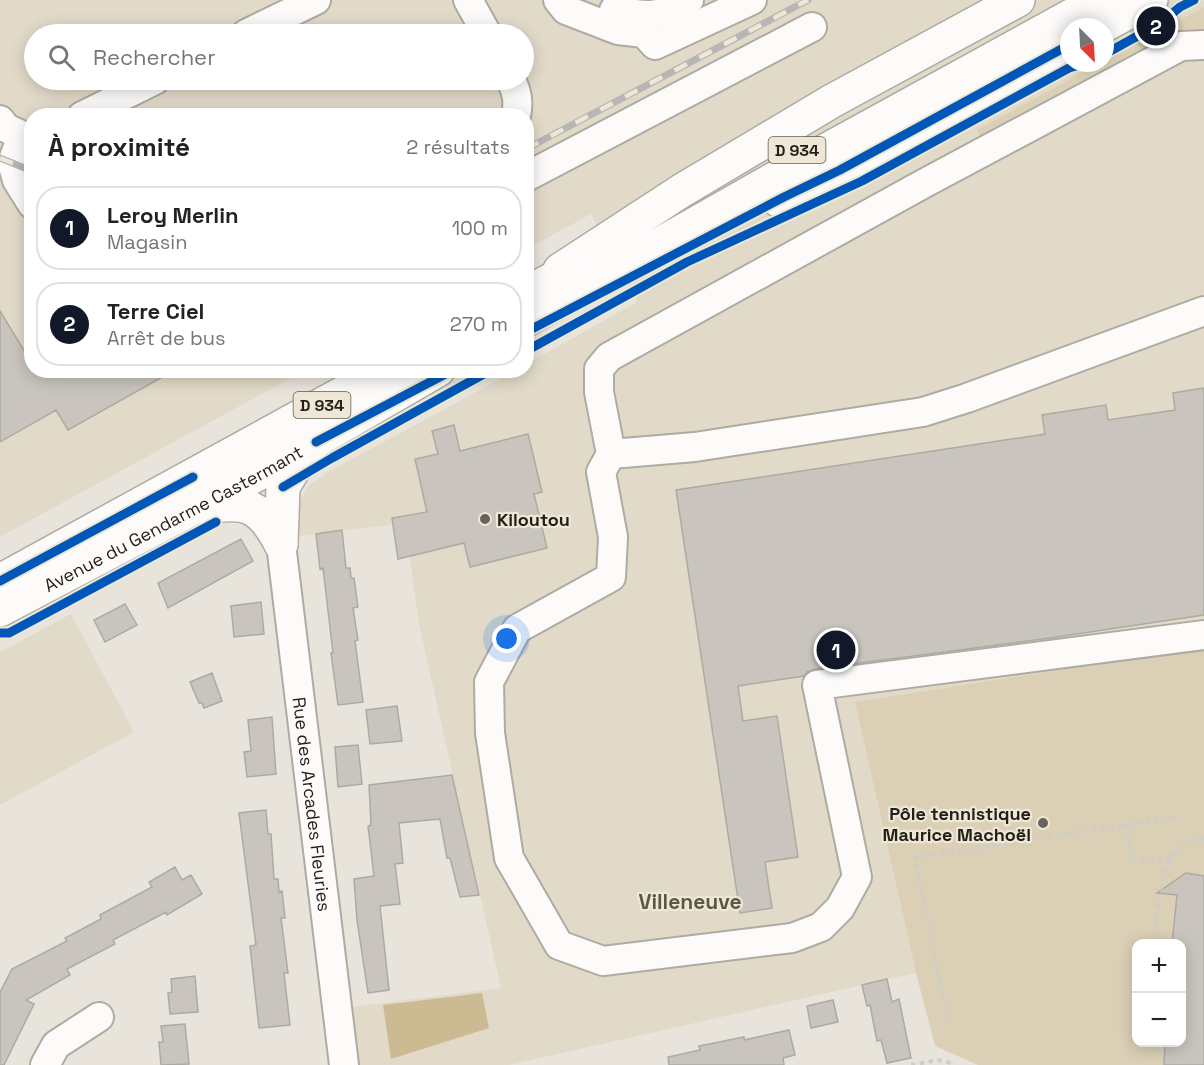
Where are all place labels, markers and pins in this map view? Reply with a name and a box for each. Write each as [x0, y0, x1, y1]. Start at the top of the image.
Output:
pin: 2 [1136, 3, 1176, 48]
place label: Kiloutou [497, 508, 570, 531]
marker: Kiloutou [478, 512, 492, 526]
pin: 1 [816, 628, 856, 672]
place label: Pôle tennistique Maurice Machoël [883, 802, 1031, 846]
marker: Pôle tennistique Maurice Machoël [1036, 816, 1050, 830]

